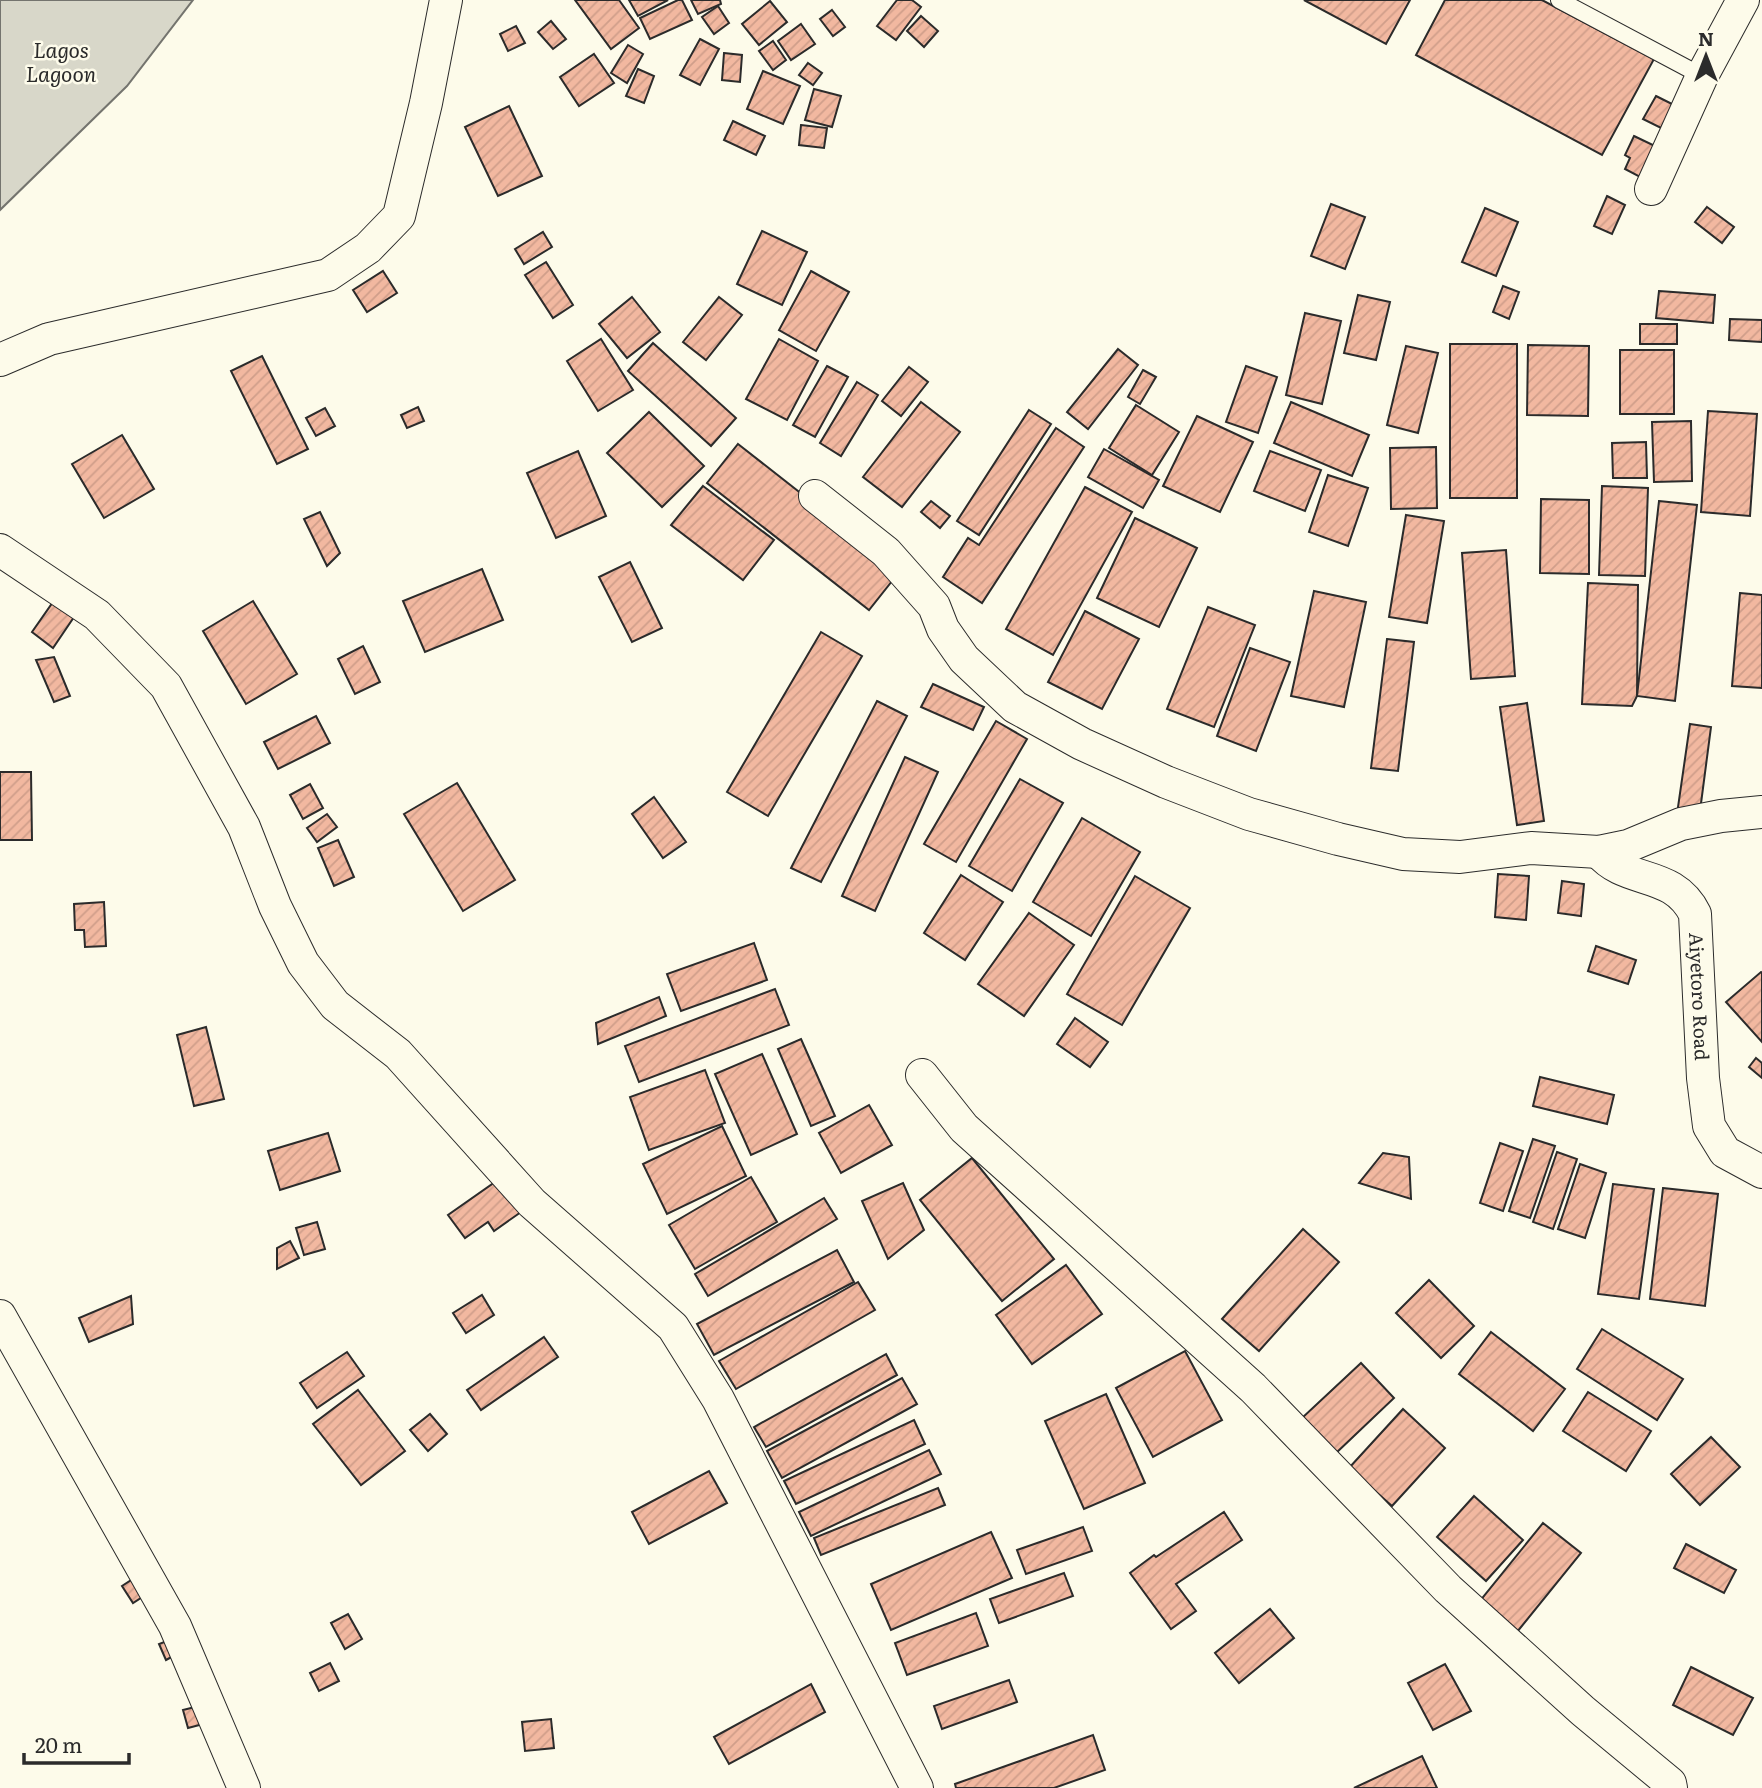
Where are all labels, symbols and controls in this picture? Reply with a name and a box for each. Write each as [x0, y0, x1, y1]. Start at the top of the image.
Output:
north arrow [1671, 21, 1741, 91]
text: N [1698, 24, 1714, 52]
water label: Lagos Lagoon [26, 33, 97, 88]
street label: Aiyetoro Road [1683, 932, 1717, 1061]
scale bar [24, 1722, 130, 1766]
text: 20 m [35, 1728, 82, 1759]

